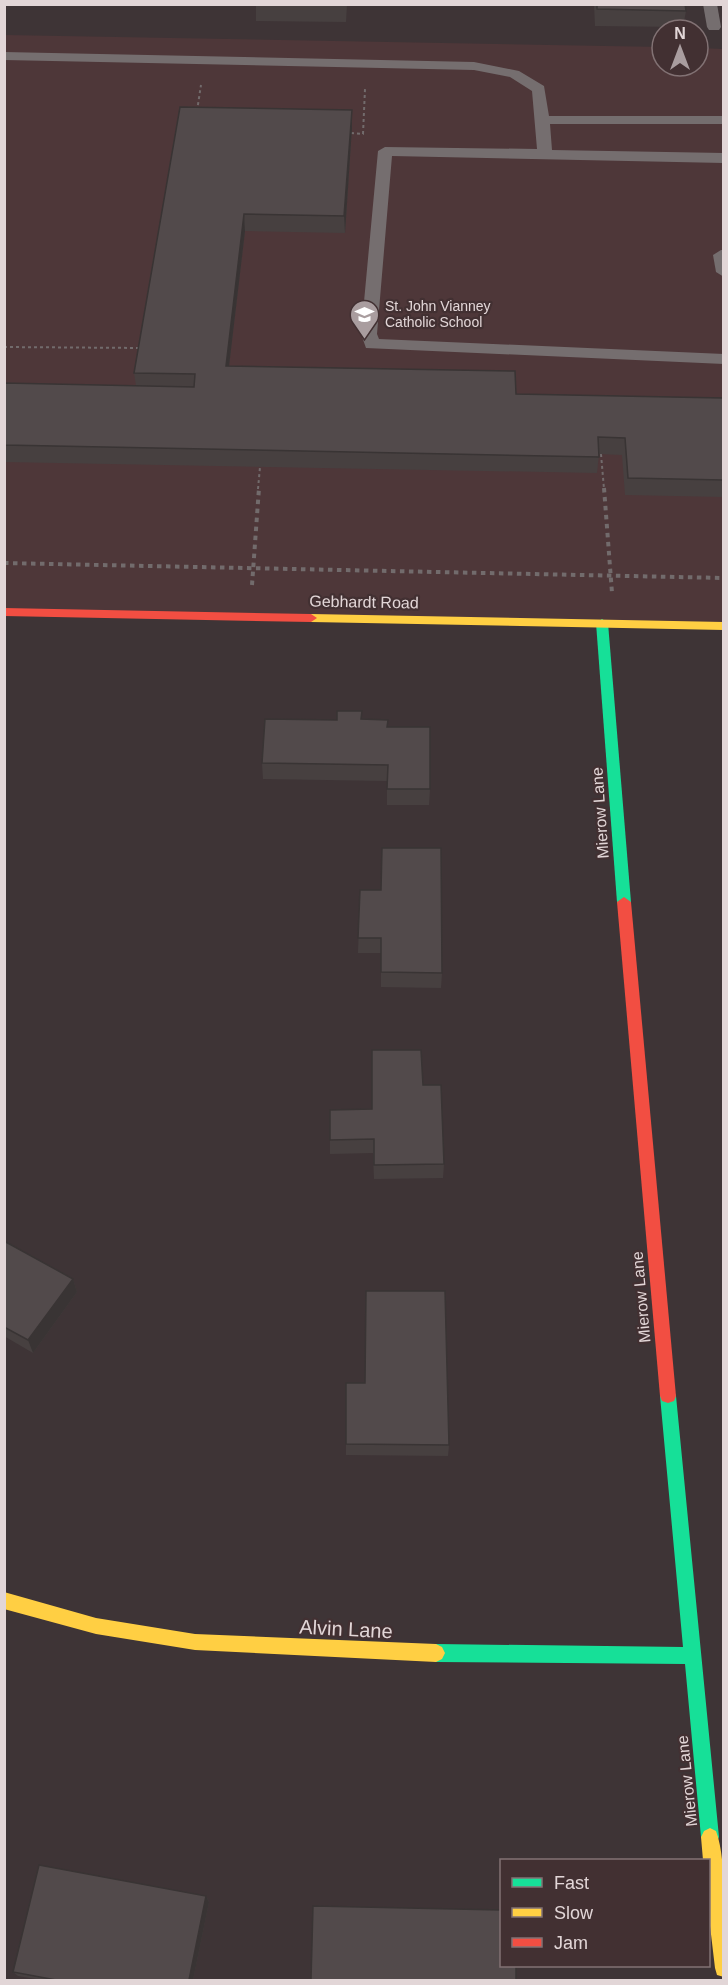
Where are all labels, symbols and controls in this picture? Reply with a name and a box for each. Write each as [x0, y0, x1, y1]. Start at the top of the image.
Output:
north arrow [650, 18, 710, 78]
text: N [674, 25, 686, 42]
school or university icon: St. John Vianney Catholic School [348, 298, 380, 340]
place label: St. John Vianney Catholic School [385, 298, 491, 330]
street label: Gebhardt Road [309, 593, 419, 611]
street label: Mierow Lane [588, 767, 612, 859]
street label: Mierow Lane [629, 1251, 653, 1343]
street label: Alvin Lane [299, 1616, 393, 1642]
street label: Mierow Lane [674, 1734, 700, 1827]
legend [500, 1859, 710, 1967]
text: Fast [554, 1873, 589, 1893]
text: Slow [554, 1903, 594, 1923]
text: Jam [554, 1933, 588, 1953]

